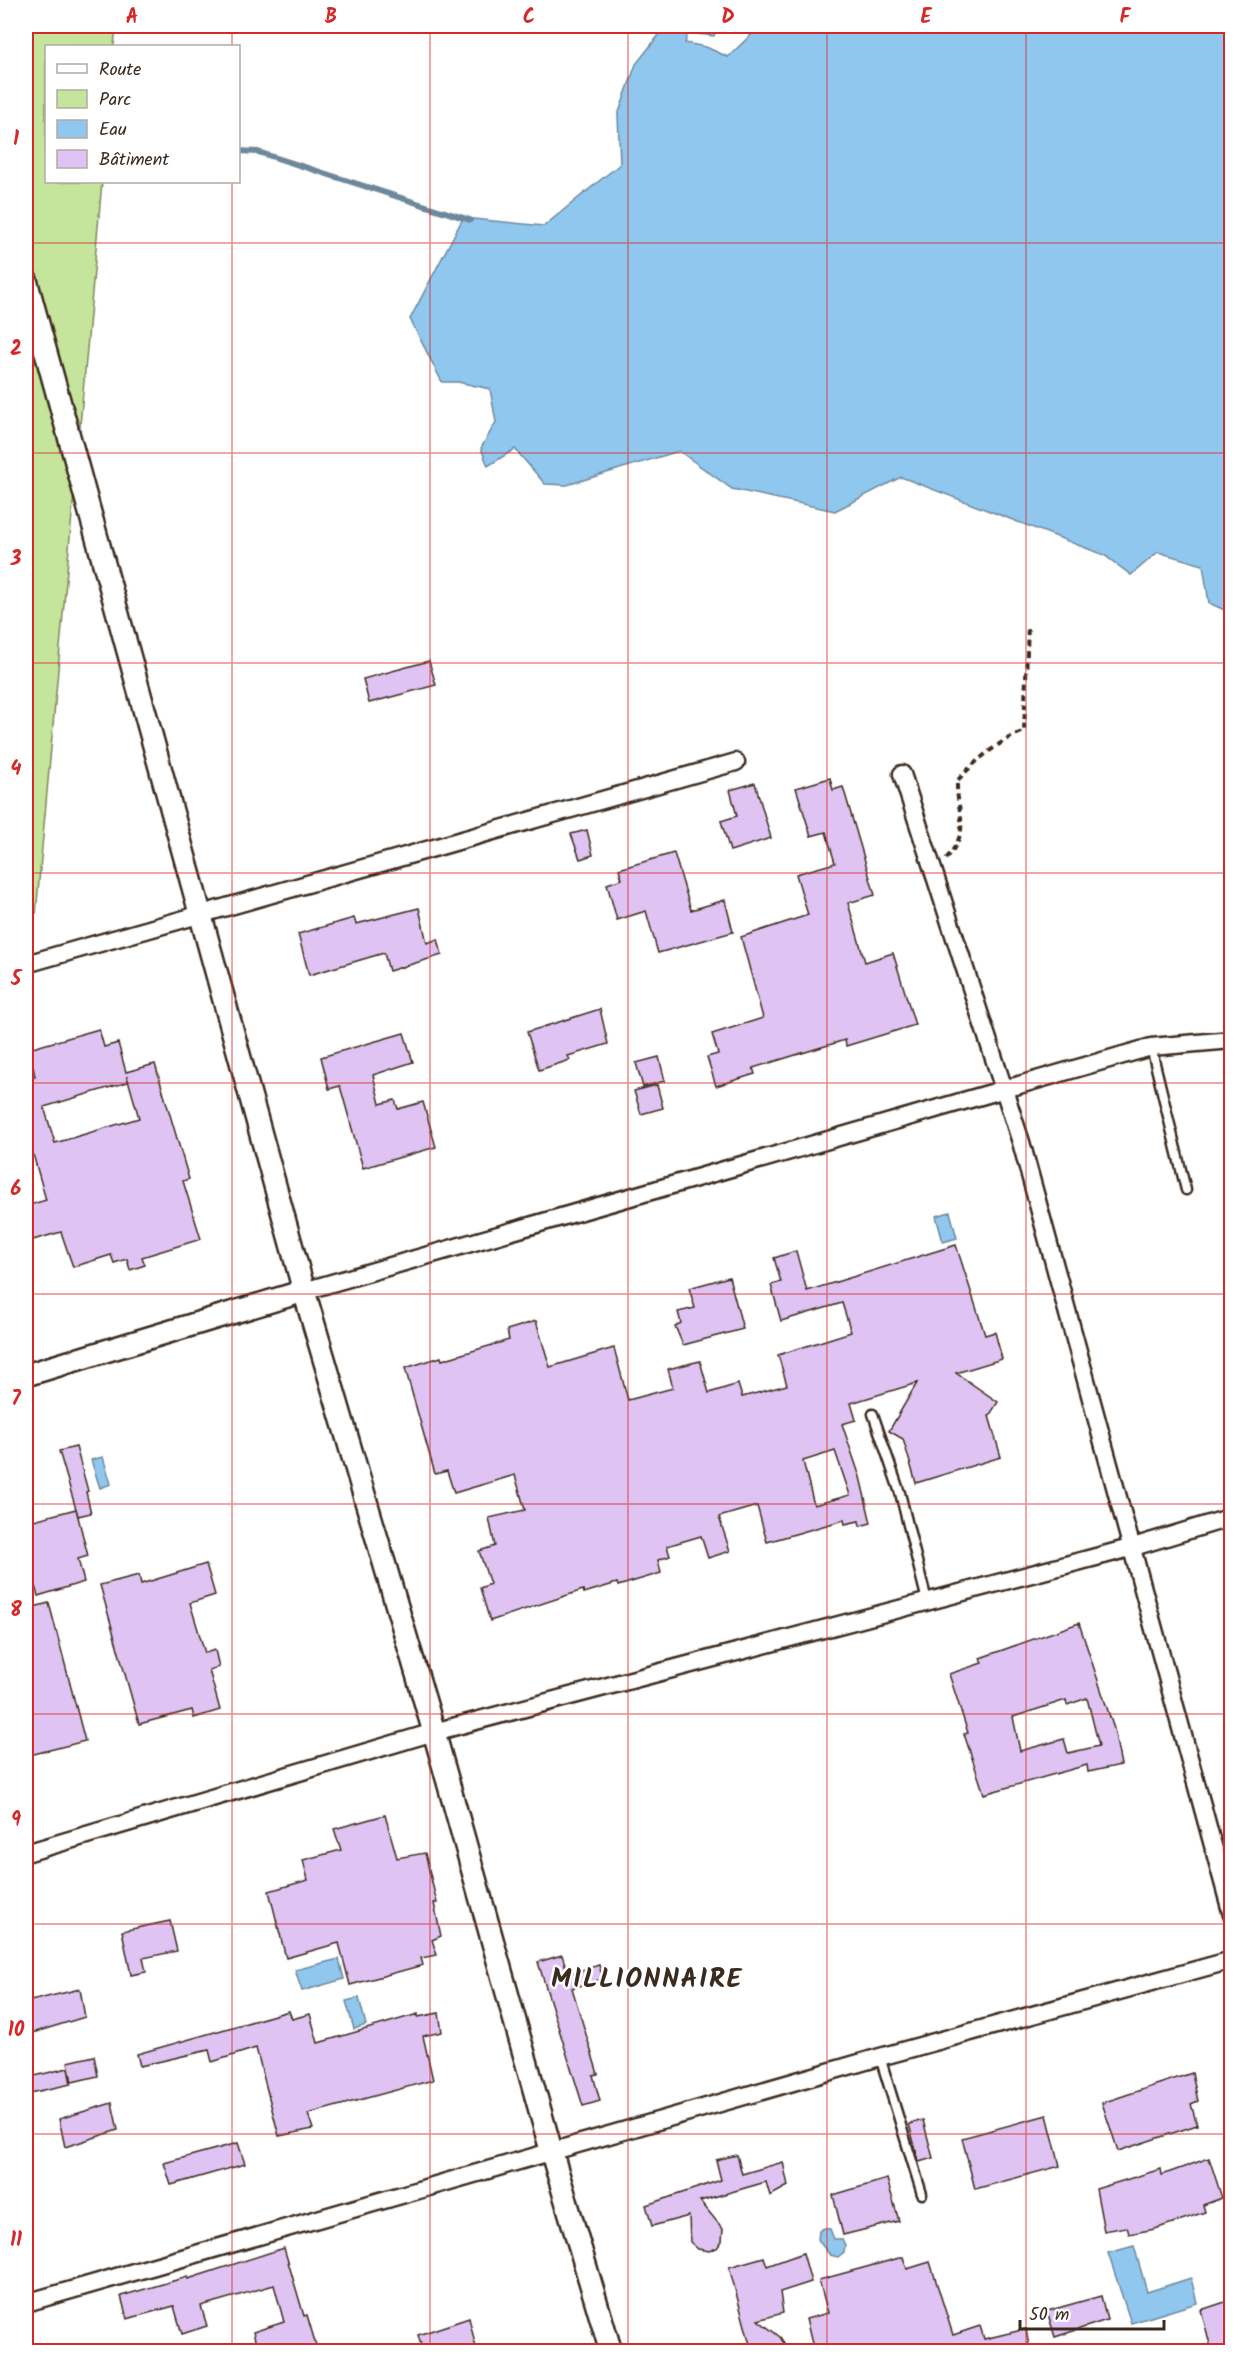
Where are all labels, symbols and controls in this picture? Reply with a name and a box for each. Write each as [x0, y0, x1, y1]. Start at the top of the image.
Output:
text: A [126, 2, 138, 34]
text: B [325, 2, 337, 34]
text: C [523, 2, 535, 34]
text: D [721, 2, 735, 34]
text: E [920, 2, 932, 34]
text: F [1120, 2, 1132, 34]
legend [45, 45, 240, 183]
text: Route [99, 56, 141, 85]
text: Parc [99, 86, 131, 115]
text: Eau [99, 116, 127, 145]
text: 1 [13, 124, 19, 156]
text: Bâtiment [99, 146, 170, 175]
text: 2 [10, 334, 22, 366]
text: 3 [10, 544, 22, 576]
text: 4 [11, 754, 22, 786]
text: 5 [10, 964, 23, 996]
text: 6 [11, 1174, 22, 1206]
text: 7 [11, 1384, 21, 1416]
text: 8 [10, 1595, 22, 1627]
text: 9 [11, 1805, 21, 1837]
district label: MILLIONNAIRE [551, 1958, 743, 2001]
text: 10 [8, 2015, 25, 2047]
text: 11 [10, 2225, 22, 2257]
scale bar [1020, 2293, 1164, 2331]
text: 50 m [1029, 2301, 1069, 2330]

